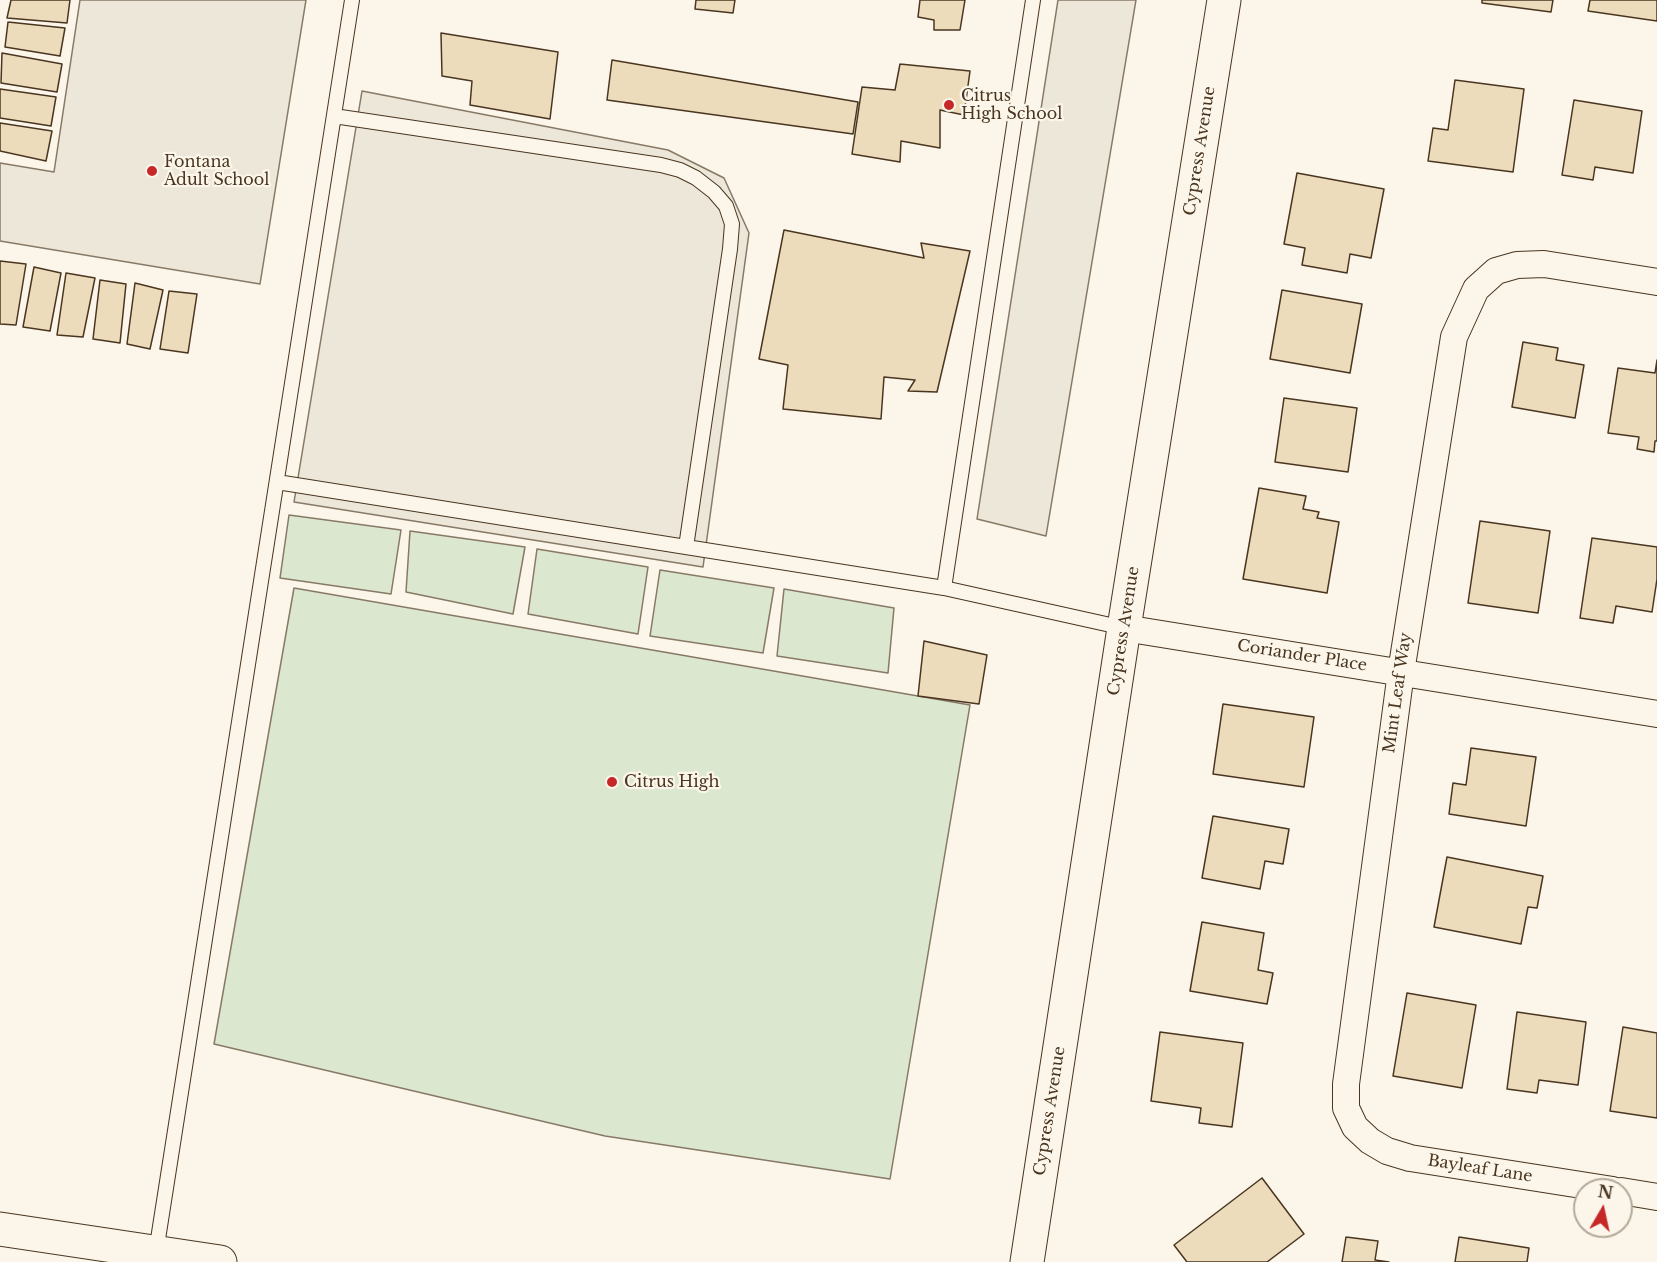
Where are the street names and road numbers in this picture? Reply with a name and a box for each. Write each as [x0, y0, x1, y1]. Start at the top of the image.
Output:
street label: Cypress Avenue [1180, 85, 1220, 217]
street label: Cypress Avenue [1104, 565, 1144, 697]
street label: Mint Leaf Way [1380, 631, 1416, 755]
street label: Coriander Place [1236, 636, 1368, 676]
street label: Cypress Avenue [1030, 1045, 1070, 1177]
street label: Bayleaf Lane [1426, 1151, 1534, 1187]

